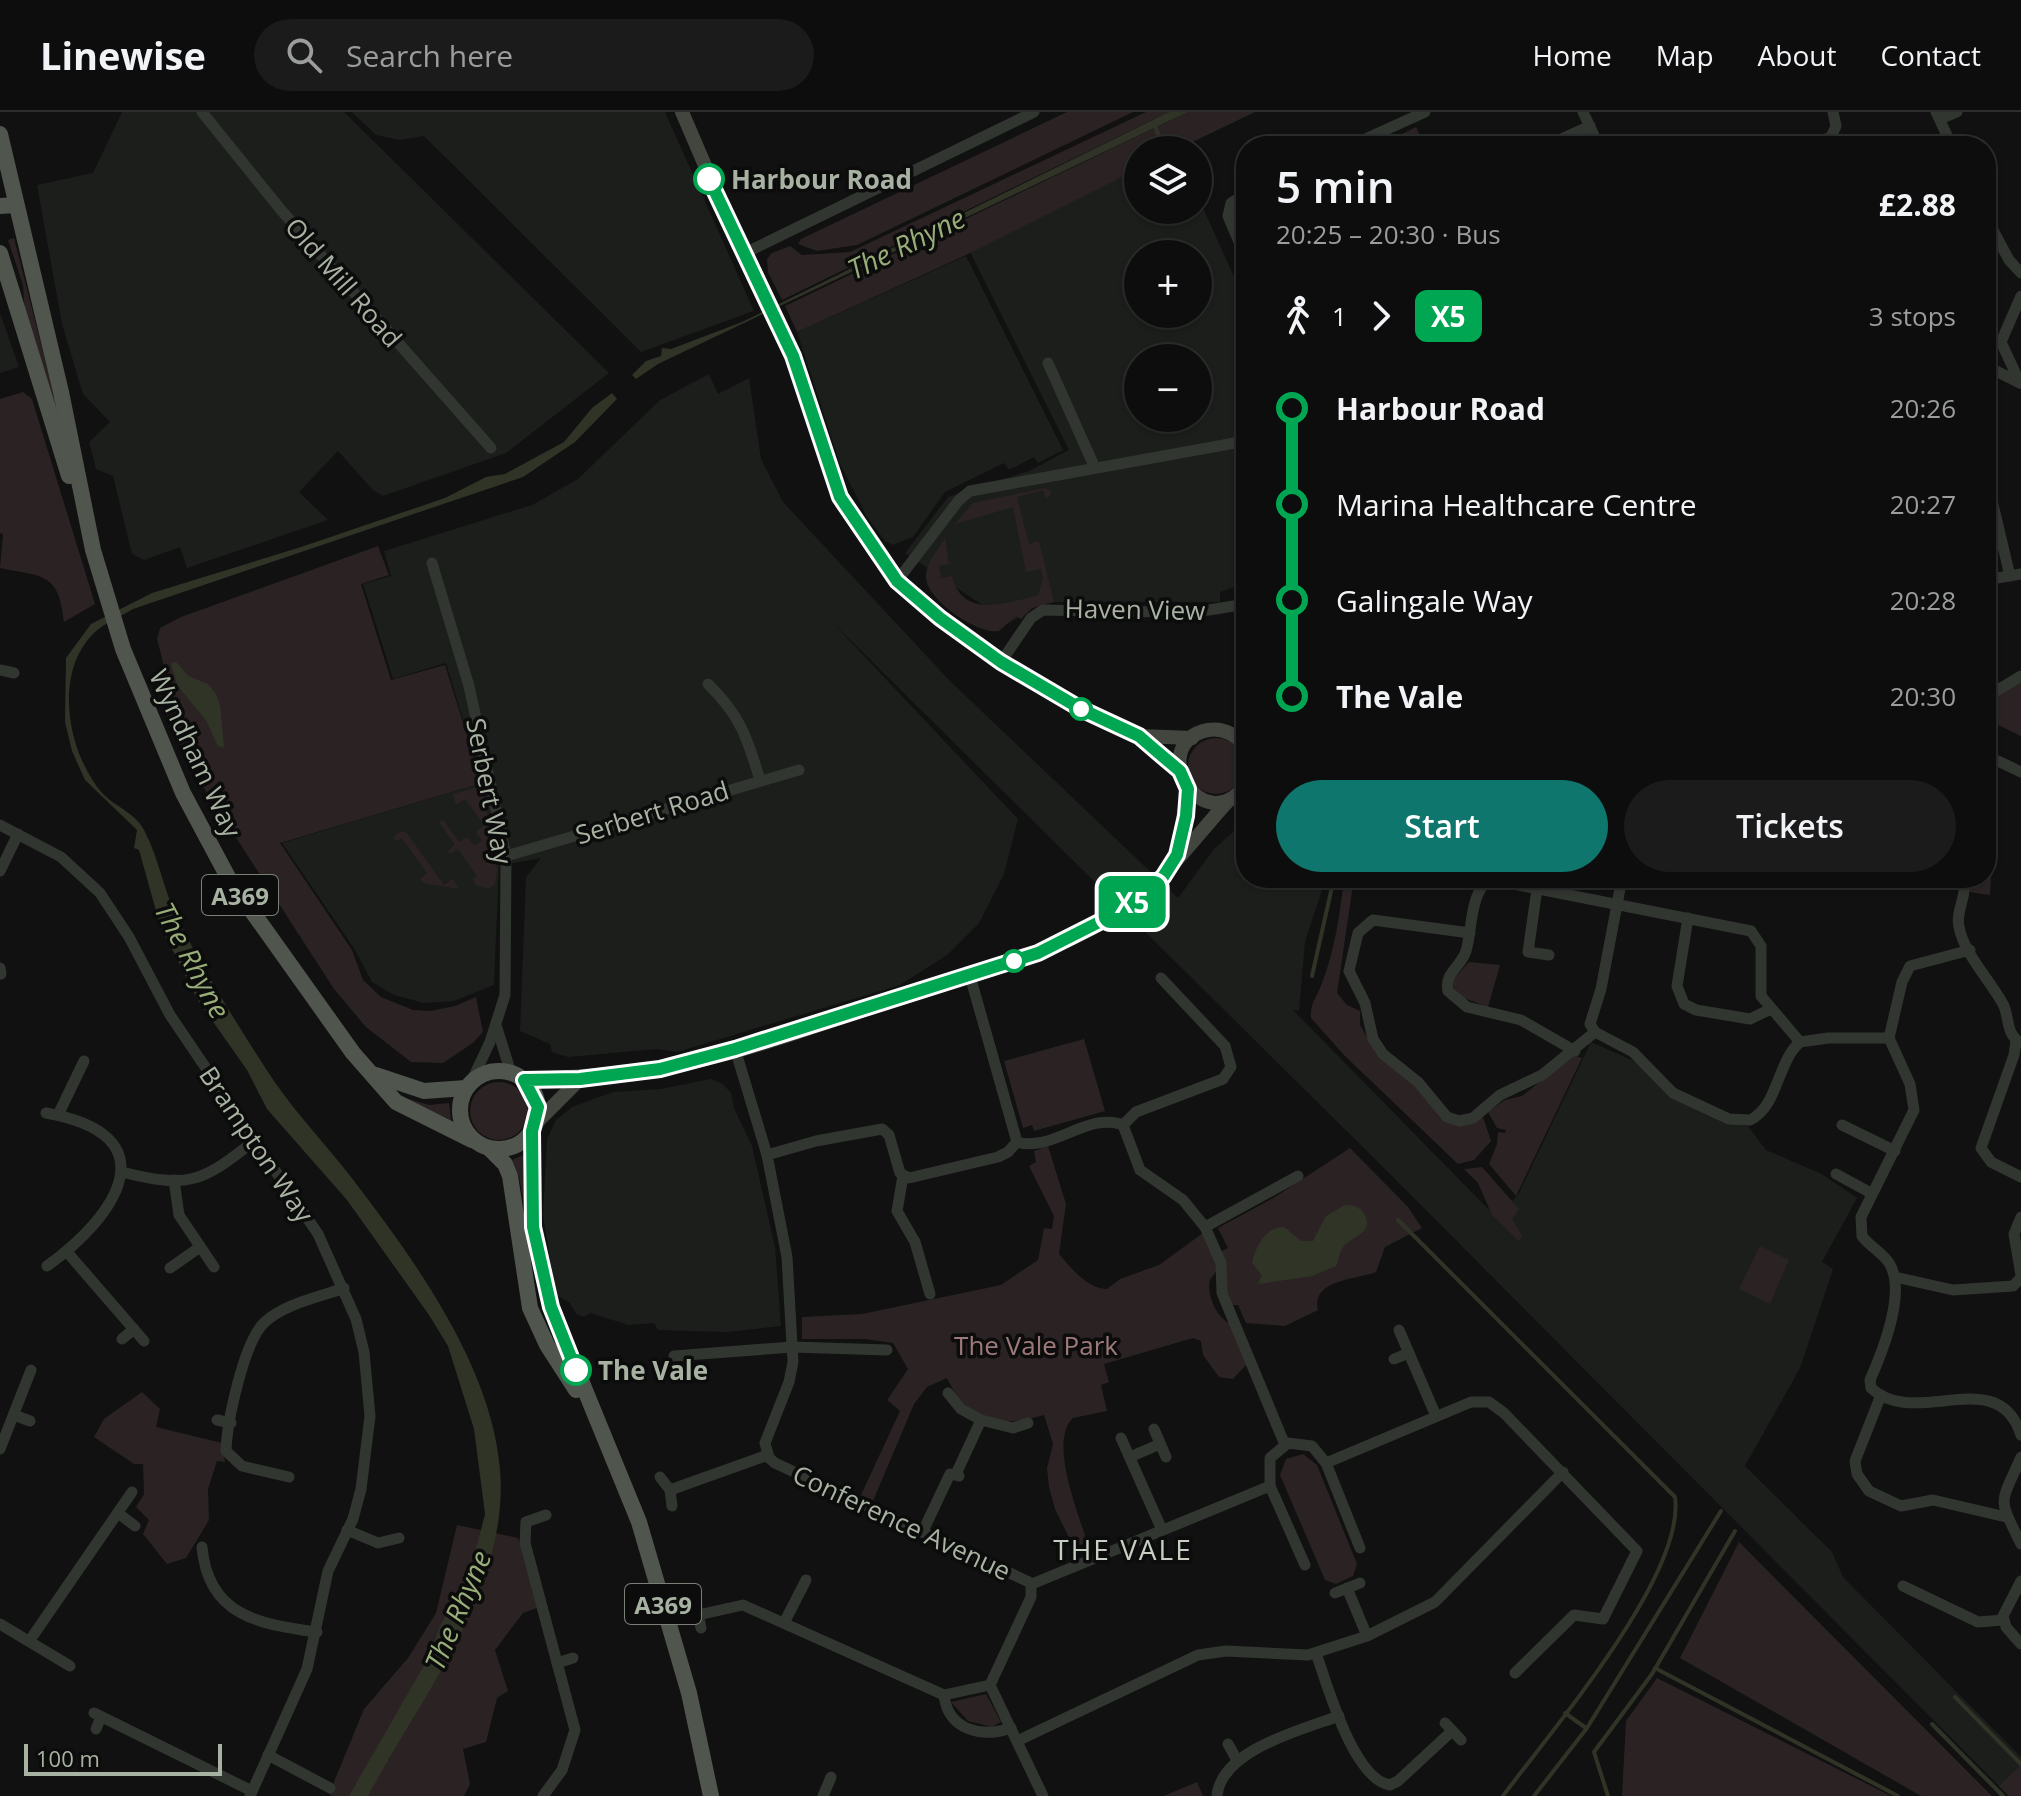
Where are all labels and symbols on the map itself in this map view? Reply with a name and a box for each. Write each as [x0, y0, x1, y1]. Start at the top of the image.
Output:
place label: Harbour Road [731, 161, 912, 197]
marker: Harbour Road [694, 164, 724, 194]
water label: The Rhyne [841, 198, 971, 288]
street label: Old Mill Road [277, 209, 411, 355]
street label: Haven View [1064, 590, 1206, 628]
street label: Wyndham Way [141, 663, 251, 844]
unlabelled marker [1070, 698, 1092, 720]
street label: Serbert Way [458, 715, 522, 868]
street label: Serbert Road [571, 772, 733, 852]
road number: A369 [202, 875, 278, 915]
line badge: X5 [1096, 876, 1168, 928]
water label: The Rhyne [147, 895, 239, 1025]
unlabelled marker [1003, 950, 1025, 972]
street label: Brampton Way [191, 1059, 323, 1230]
park label: The Vale Park [954, 1327, 1118, 1363]
place label: The Vale [598, 1352, 708, 1388]
marker: The Vale [561, 1355, 591, 1385]
street label: Conference Avenue [787, 1456, 1017, 1588]
district label: THE VALE [1053, 1530, 1193, 1568]
water label: The Rhyne [415, 1544, 499, 1676]
road number: A369 [625, 1584, 701, 1624]
scale bar [24, 1740, 222, 1776]

